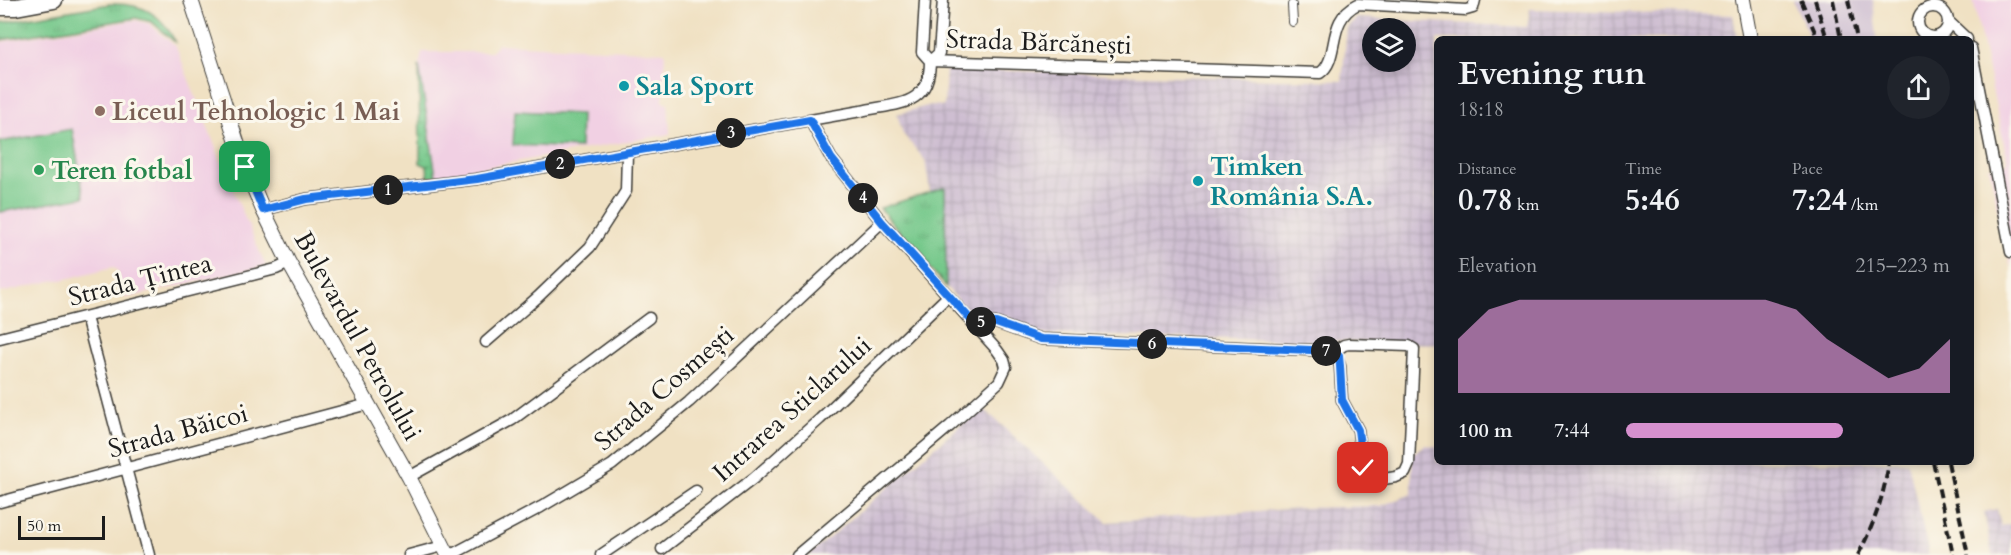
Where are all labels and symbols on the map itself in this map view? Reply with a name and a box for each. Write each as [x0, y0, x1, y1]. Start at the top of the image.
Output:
street label: Strada Bărcănești [945, 21, 1133, 63]
place label: Sala Sport [636, 69, 753, 104]
marker: Sala Sport [617, 79, 631, 93]
place label: Liceul Tehnologic 1 Mai [112, 94, 400, 129]
marker: Liceul Tehnologic 1 Mai [93, 104, 107, 118]
pin: 3 [716, 118, 746, 148]
pin [219, 141, 270, 192]
pin: 2 [545, 149, 575, 179]
place label: Timken România S.A. [1210, 149, 1373, 214]
place label: Teren fotbal [51, 153, 193, 188]
marker: Teren fotbal [32, 163, 46, 177]
marker: Timken România S.A. [1191, 174, 1205, 188]
pin: 1 [373, 175, 403, 205]
pin: 4 [848, 183, 878, 213]
street label: Bulevardul Petrolului [286, 225, 430, 447]
street label: Strada Țintea [65, 245, 215, 315]
pin: 5 [966, 307, 996, 337]
street label: Strada Cosmești [587, 317, 741, 459]
street label: Intrarea Sticlarului [705, 328, 879, 490]
pin: 6 [1137, 329, 1167, 359]
pin: 7 [1311, 336, 1341, 366]
street label: Strada Băicoi [104, 396, 252, 466]
pin [1337, 442, 1388, 493]
scale bar [18, 513, 105, 540]

